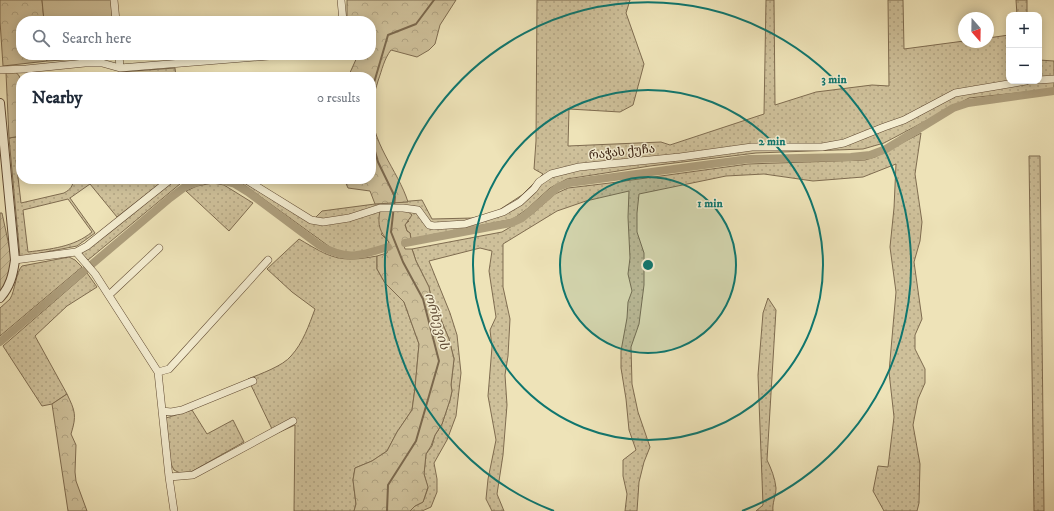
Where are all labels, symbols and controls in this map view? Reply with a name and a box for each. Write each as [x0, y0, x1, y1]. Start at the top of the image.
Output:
north arrow [958, 12, 994, 48]
map controls [1006, 12, 1042, 84]
button: + [1006, 12, 1042, 48]
search box [16, 16, 376, 60]
icon: search [30, 27, 52, 49]
text: Search here [62, 29, 131, 48]
button: − [1006, 48, 1042, 84]
text: 3 min [821, 72, 847, 87]
text: Nearby [32, 87, 82, 109]
text: 0 results [317, 90, 360, 106]
text: 2 min [759, 134, 786, 149]
street label: რაჭას ქუჩა [588, 141, 656, 163]
text: 1 min [697, 196, 723, 211]
centre of rings [641, 258, 655, 272]
water label: ორხევის [421, 291, 453, 352]

